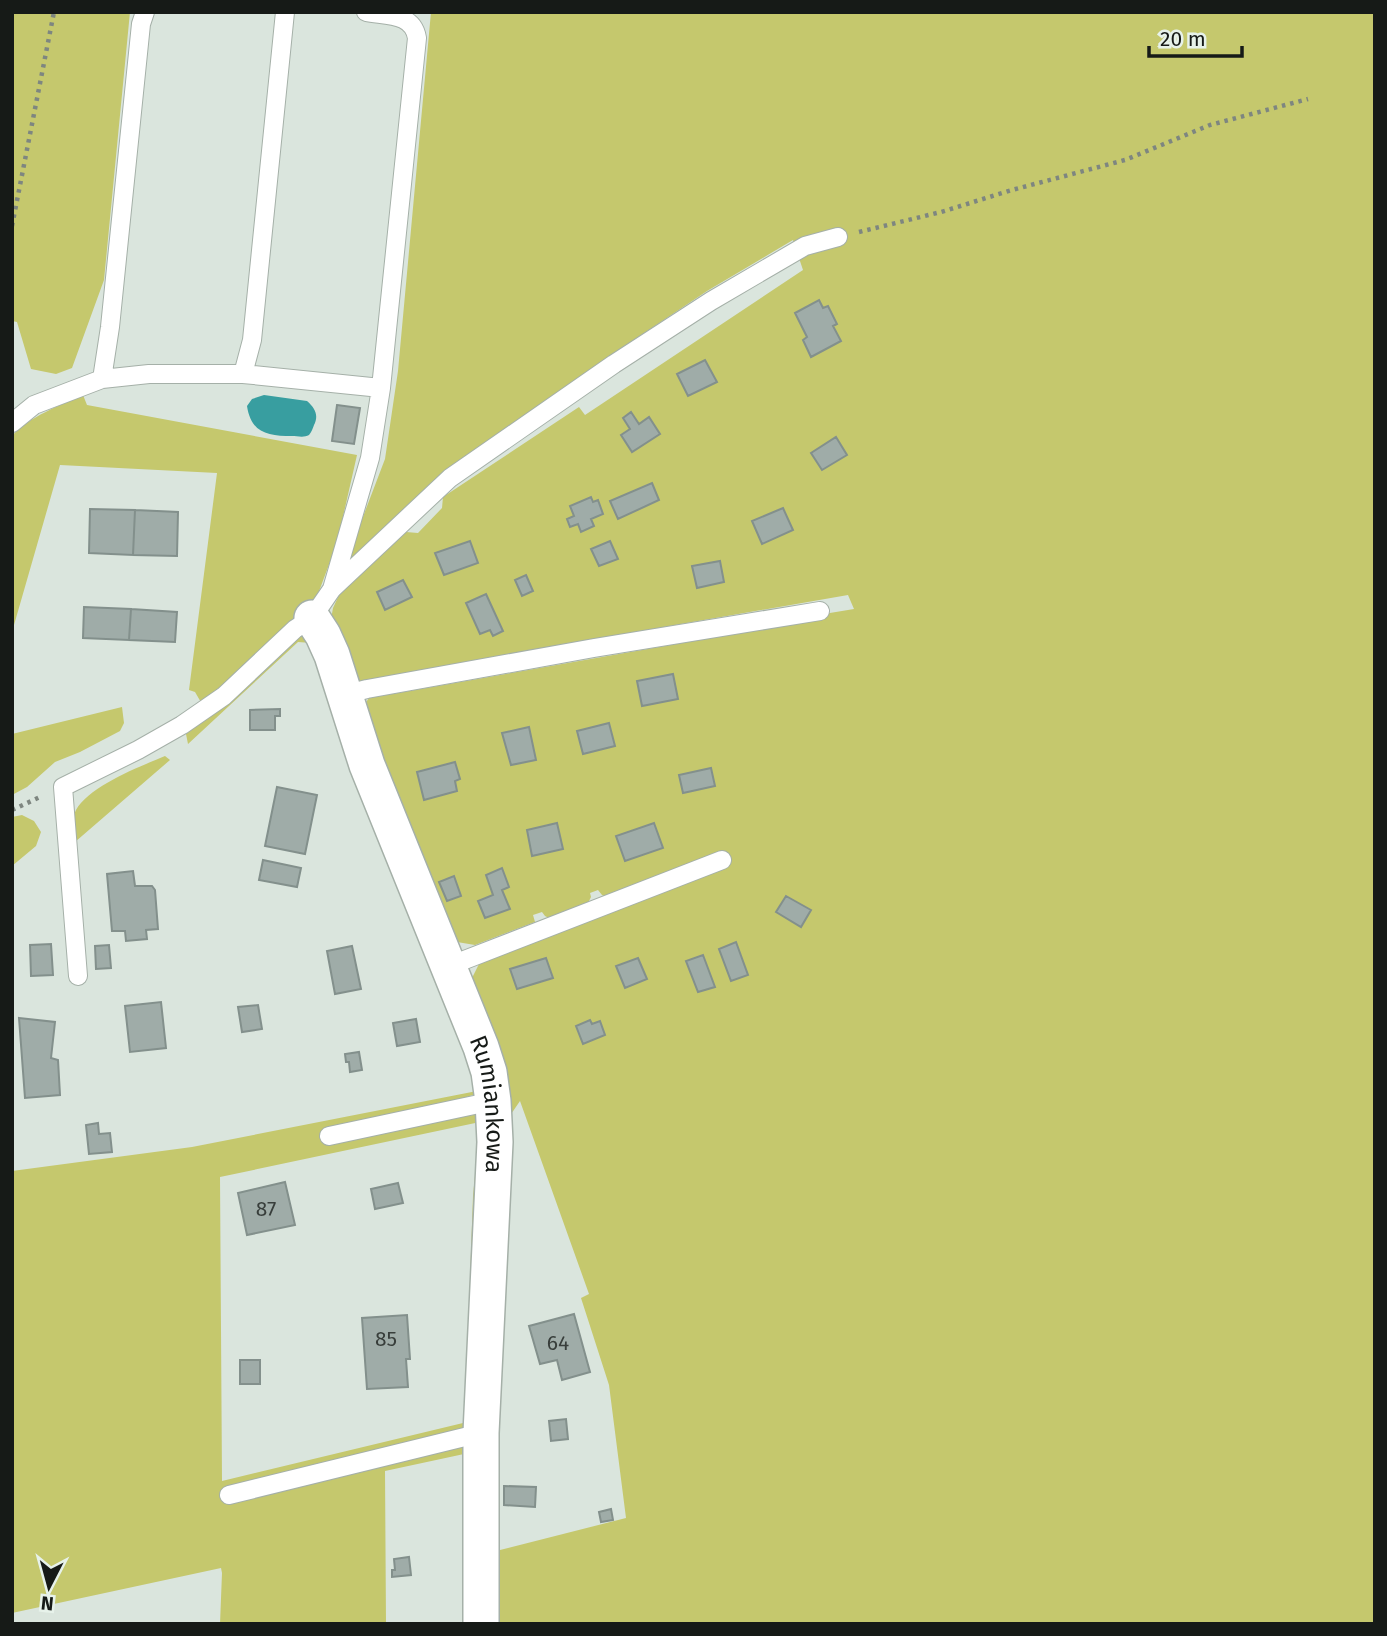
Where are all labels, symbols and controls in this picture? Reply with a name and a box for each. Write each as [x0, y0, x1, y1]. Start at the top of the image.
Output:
scale bar [1149, 14, 1242, 58]
text: 20 m [1160, 26, 1206, 52]
street label: Rumiankowa [464, 1031, 509, 1174]
house number: 87 [256, 1196, 276, 1222]
house number: 85 [375, 1326, 397, 1352]
house number: 64 [547, 1330, 569, 1356]
north arrow [14, 1552, 84, 1622]
text: N [40, 1591, 55, 1616]

